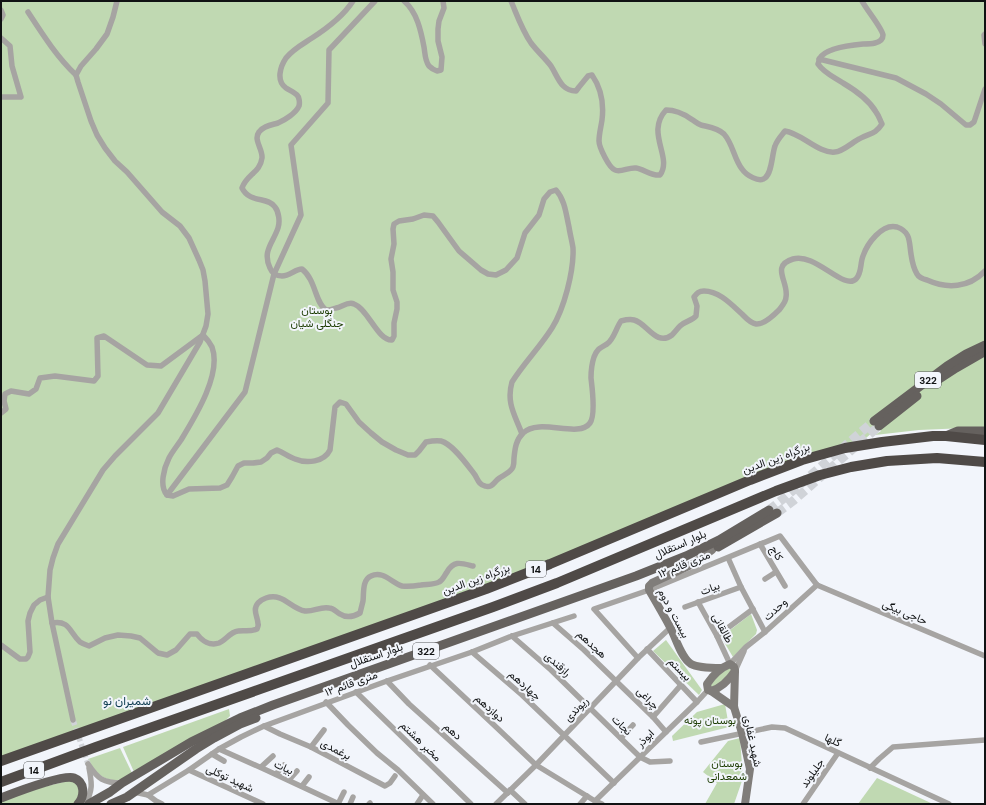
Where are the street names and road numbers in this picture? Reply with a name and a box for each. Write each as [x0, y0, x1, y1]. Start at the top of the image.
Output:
road number: 322 [915, 372, 941, 388]
street label: بزرگراه زین الدین [740, 439, 812, 477]
street label: بلوار استقلال [652, 526, 708, 562]
street label: کاج [766, 543, 787, 564]
street label: ۱۲ متری قائم [656, 547, 713, 582]
street label: بزرگراه زین الدین [440, 560, 512, 598]
road number: 14 [526, 561, 546, 577]
street label: بیات [698, 578, 722, 598]
street label: بیست و دوم [654, 586, 693, 641]
street label: وحدت [760, 594, 790, 623]
street label: حاجی بیگی [880, 596, 930, 628]
street label: طالقانی [709, 611, 737, 645]
street label: هجدهم [574, 627, 610, 662]
street label: بلوار استقلال [348, 639, 404, 671]
road number: 322 [413, 643, 439, 659]
street label: رازقندی [542, 648, 574, 680]
street label: بیستم [665, 654, 695, 684]
street label: ۱۲ متری قائم [323, 667, 380, 700]
street label: چهاردهم [505, 667, 544, 704]
street label: چراغی [633, 684, 662, 713]
street label: دوازدهم [471, 691, 508, 726]
street label: ریوندی [561, 693, 591, 724]
street label: نجات [609, 712, 635, 738]
street label: شهید غفاری [741, 714, 765, 768]
street label: مخبر هشتم [397, 718, 445, 765]
street label: دهم [440, 719, 465, 744]
street label: ابوذر [632, 726, 657, 751]
street label: گلها [822, 730, 844, 750]
street label: برغمدی [318, 735, 354, 763]
street label: بیات [272, 756, 296, 778]
street label: جلیلوند [797, 756, 827, 790]
street label: شهید توکلی [204, 761, 256, 795]
road number: 14 [24, 762, 44, 778]

